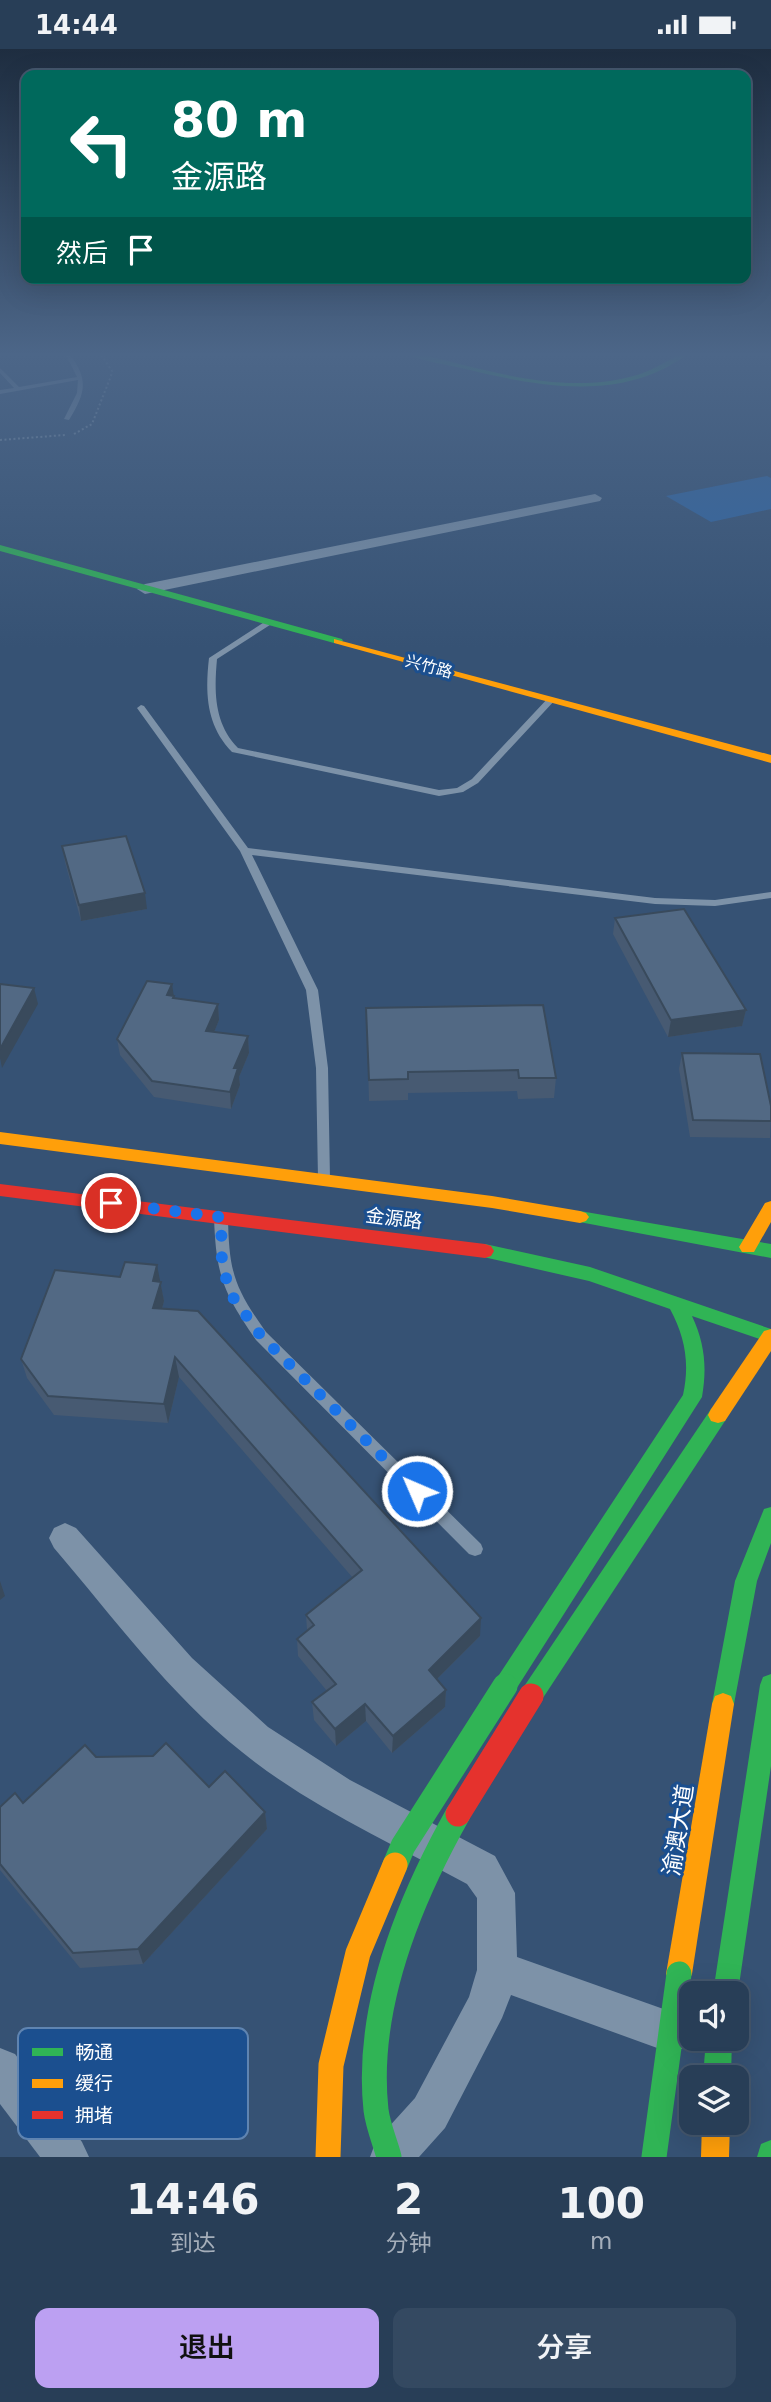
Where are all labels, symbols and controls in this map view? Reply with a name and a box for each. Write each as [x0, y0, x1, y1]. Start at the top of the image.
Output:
text: 14:44 [35, 10, 118, 40]
text: 80 m [171, 92, 307, 149]
icon: left [56, 98, 147, 189]
text: 金源路 [171, 158, 267, 196]
icon: arrive [122, 231, 160, 269]
text: 然后 [56, 238, 108, 268]
street label: 兴竹路 [403, 651, 455, 682]
pin [81, 1173, 141, 1233]
icon: arrive [92, 1184, 130, 1222]
street label: 金源路 [364, 1204, 424, 1232]
position arrow [380, 1454, 454, 1528]
street label: 渝澳大道 [658, 1783, 698, 1877]
map controls [679, 1981, 749, 2135]
button: sound [679, 1981, 749, 2051]
legend [18, 2028, 248, 2139]
text: 畅通 [75, 2041, 113, 2063]
button: layers [679, 2065, 749, 2135]
text: 缓行 [75, 2072, 113, 2094]
text: 拥堵 [75, 2104, 113, 2126]
text: 14:46 [126, 2175, 260, 2224]
text: 2 [394, 2175, 423, 2224]
text: 100 [557, 2179, 645, 2228]
text: m [590, 2228, 612, 2254]
text: 到达 [170, 2230, 216, 2256]
text: 分钟 [386, 2230, 432, 2256]
button: 退出 [35, 2308, 379, 2388]
button: 分享 [393, 2308, 736, 2388]

